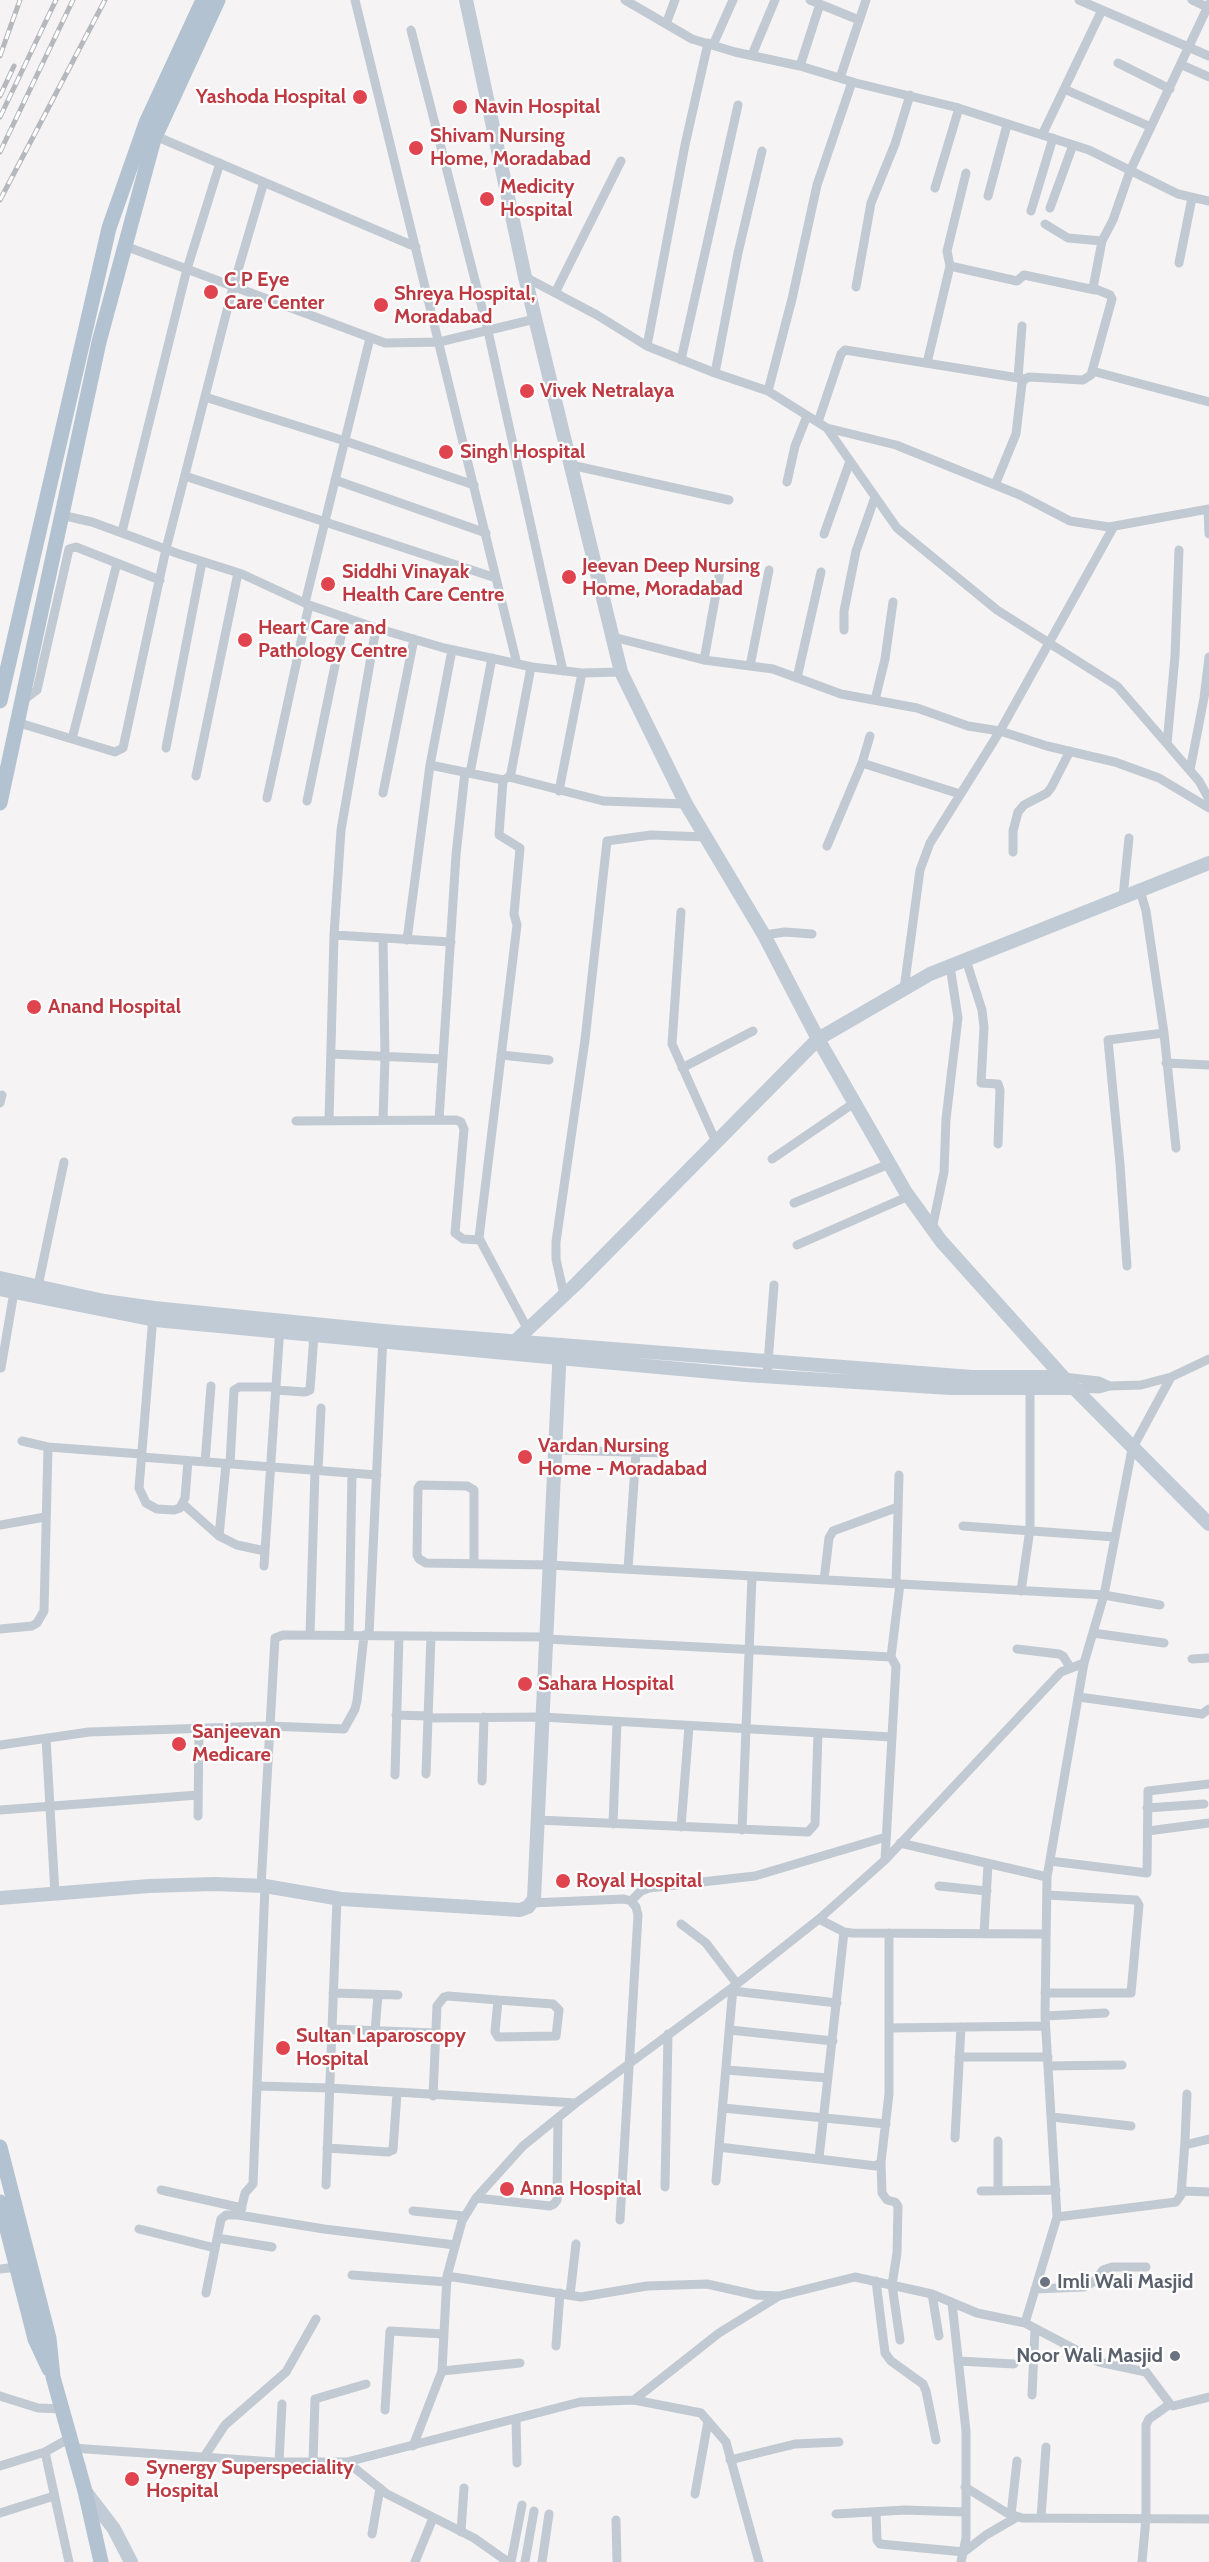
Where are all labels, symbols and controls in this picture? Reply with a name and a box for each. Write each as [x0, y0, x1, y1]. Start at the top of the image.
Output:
place label: Yashoda Hospital [196, 85, 346, 109]
marker: Yashoda Hospital [351, 88, 369, 106]
place label: Navin Hospital [474, 95, 600, 119]
marker: Navin Hospital [451, 98, 469, 116]
place label: Shivam Nursing Home, Moradabad [430, 124, 591, 171]
marker: Shivam Nursing Home, Moradabad [407, 139, 425, 157]
place label: Medicity Hospital [500, 175, 574, 222]
marker: Medicity Hospital [478, 190, 496, 208]
place label: C P Eye Care Center [224, 268, 324, 315]
place label: Shreya Hospital, Moradabad [394, 282, 535, 329]
marker: C P Eye Care Center [202, 283, 220, 301]
marker: Shreya Hospital, Moradabad [372, 296, 390, 314]
place label: Vivek Netralaya [540, 379, 674, 403]
marker: Vivek Netralaya [518, 382, 536, 400]
place label: Singh Hospital [460, 440, 585, 464]
marker: Singh Hospital [437, 443, 455, 461]
place label: Jeevan Deep Nursing Home, Moradabad [582, 554, 760, 601]
place label: Siddhi Vinayak Health Care Centre [342, 560, 504, 607]
marker: Jeevan Deep Nursing Home, Moradabad [560, 568, 578, 586]
marker: Siddhi Vinayak Health Care Centre [319, 575, 337, 593]
place label: Heart Care and Pathology Centre [258, 616, 407, 663]
marker: Heart Care and Pathology Centre [236, 631, 254, 649]
place label: Anand Hospital [48, 995, 181, 1019]
marker: Anand Hospital [25, 998, 43, 1016]
place label: Vardan Nursing Home - Moradabad [538, 1434, 707, 1481]
marker: Vardan Nursing Home - Moradabad [516, 1448, 534, 1466]
place label: Sahara Hospital [538, 1672, 674, 1696]
marker: Sahara Hospital [516, 1675, 534, 1693]
place label: Sanjeevan Medicare [192, 1720, 281, 1767]
marker: Sanjeevan Medicare [170, 1735, 188, 1753]
place label: Royal Hospital [576, 1869, 702, 1893]
marker: Royal Hospital [554, 1872, 572, 1890]
place label: Sultan Laparoscopy Hospital [296, 2024, 466, 2071]
marker: Sultan Laparoscopy Hospital [274, 2039, 292, 2057]
place label: Anna Hospital [520, 2177, 642, 2201]
marker: Anna Hospital [498, 2180, 516, 2198]
place label: Imli Wali Masjid [1057, 2270, 1193, 2294]
marker: Imli Wali Masjid [1038, 2275, 1052, 2289]
place label: Noor Wali Masjid [1016, 2344, 1163, 2368]
marker: Noor Wali Masjid [1168, 2349, 1182, 2363]
place label: Synergy Superspeciality Hospital [146, 2456, 354, 2503]
marker: Synergy Superspeciality Hospital [123, 2470, 141, 2488]

